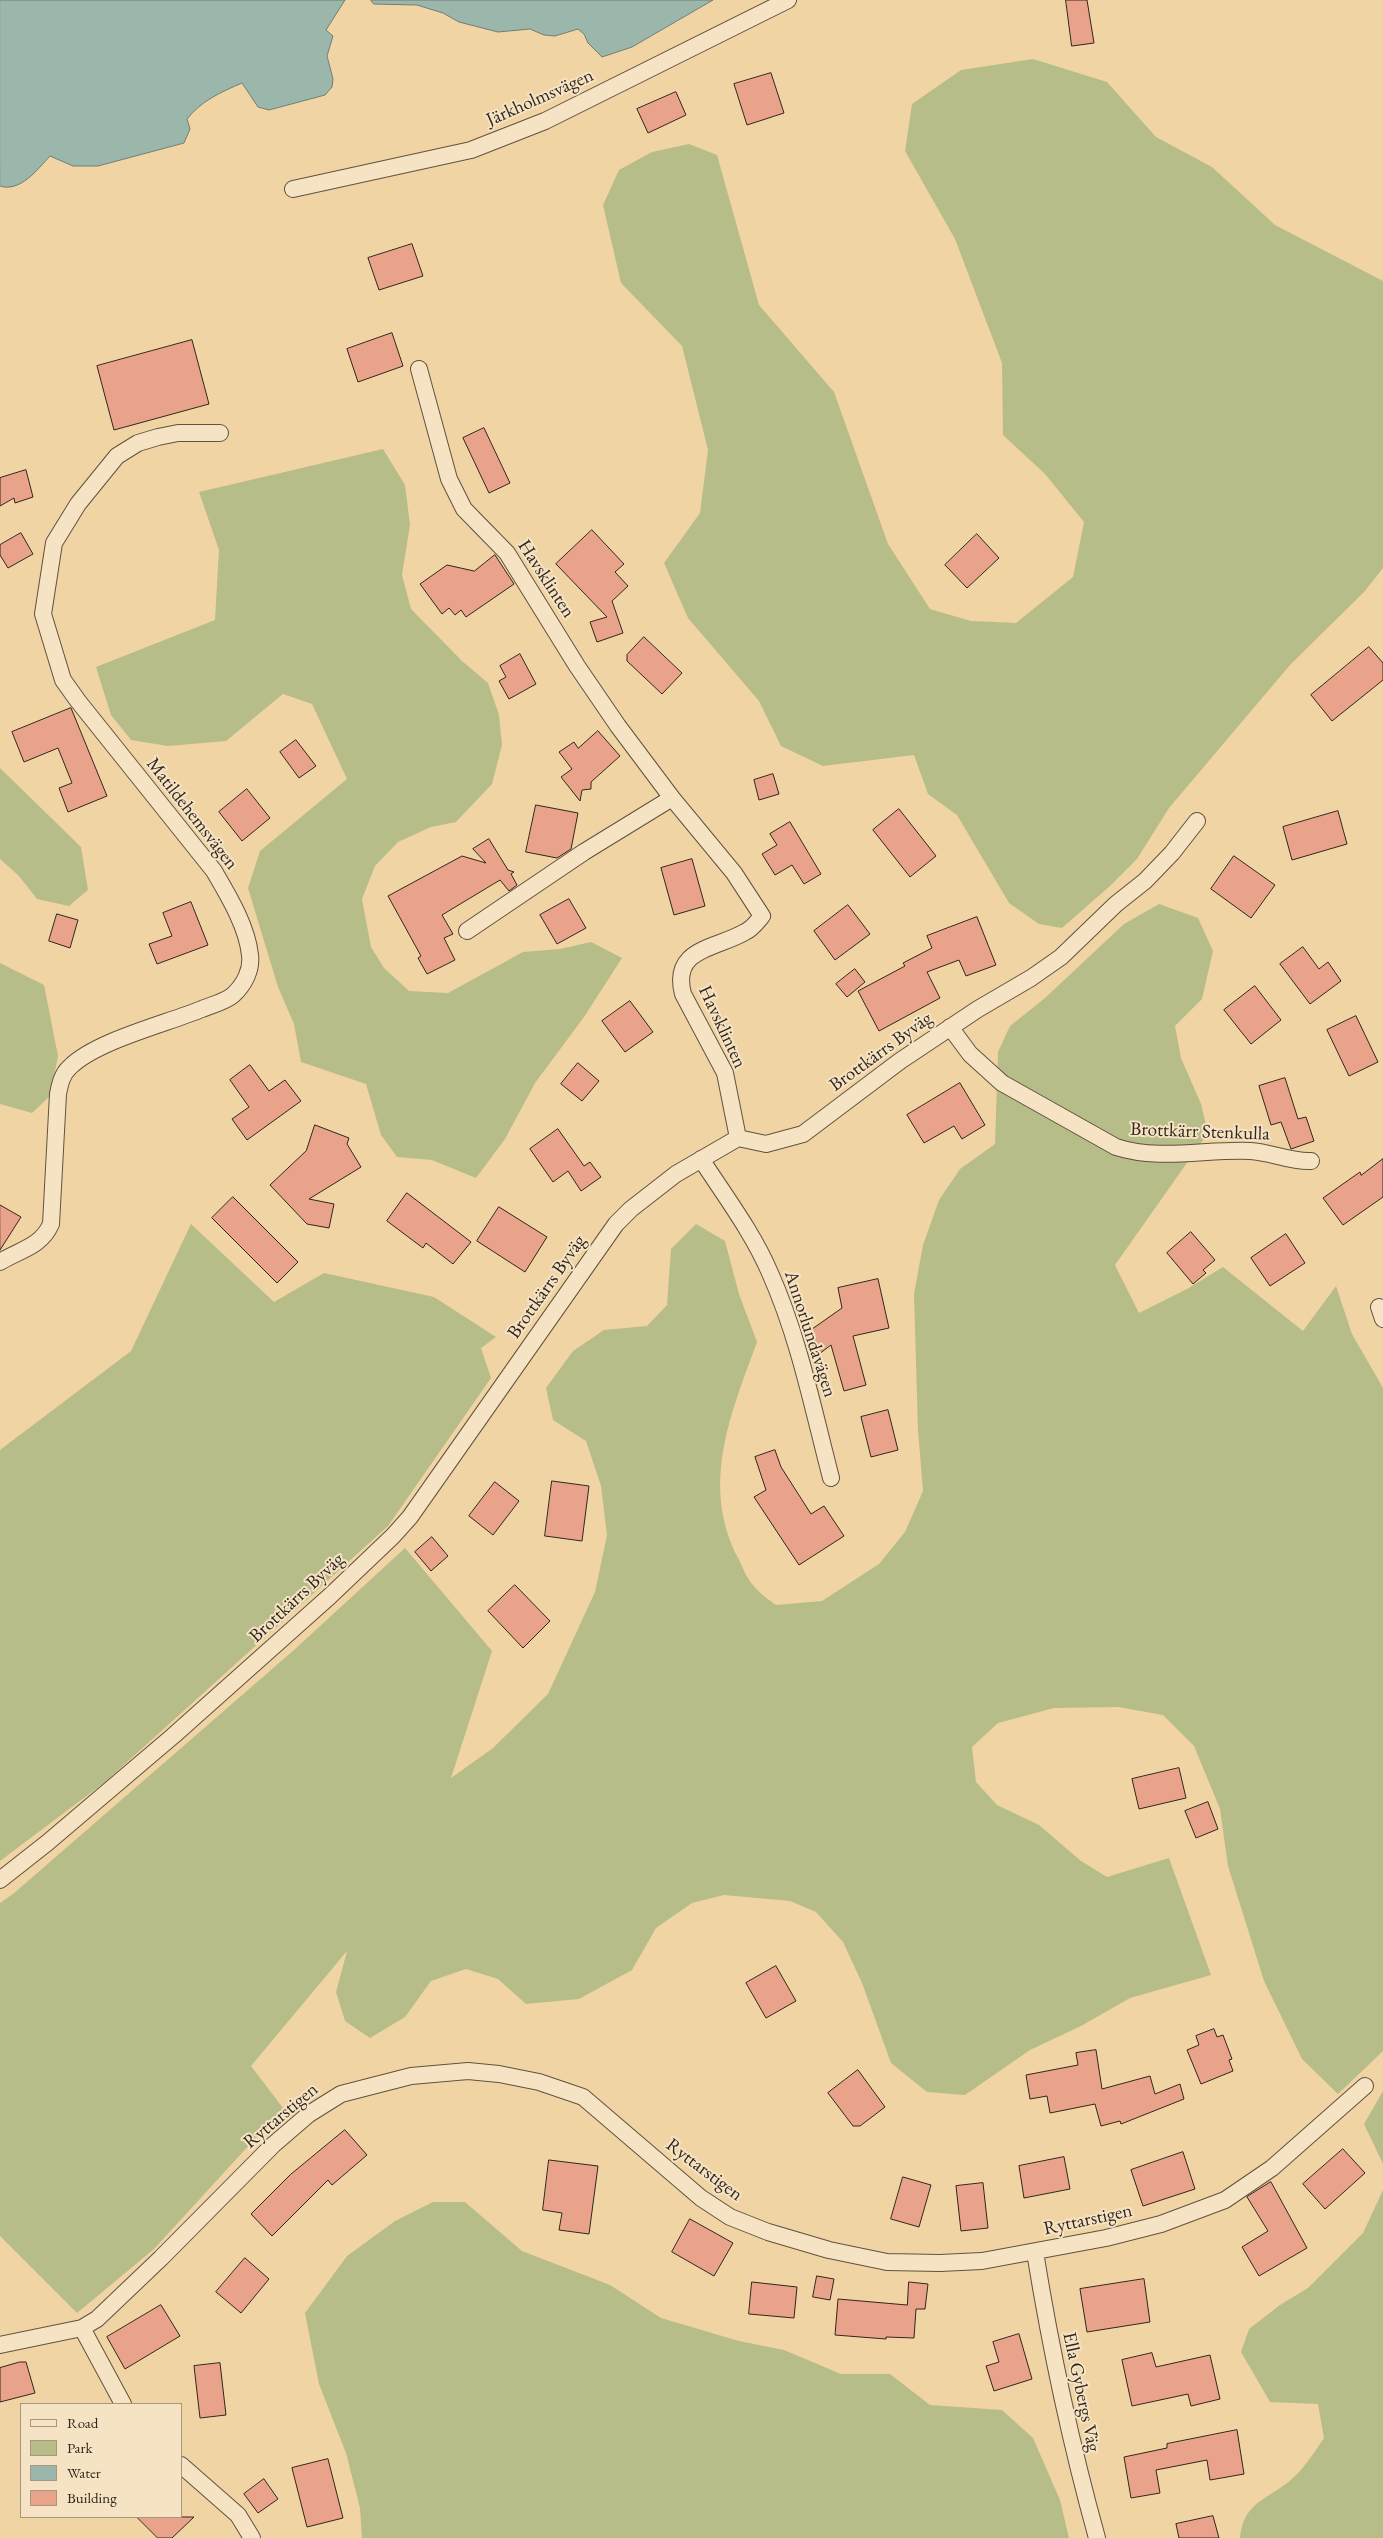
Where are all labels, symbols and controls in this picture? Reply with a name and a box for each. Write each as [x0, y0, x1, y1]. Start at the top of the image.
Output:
street label: Järkholmsvägen [483, 64, 597, 132]
street label: Havsklinten [512, 536, 580, 622]
street label: Matildehemsvägen [141, 753, 243, 875]
street label: Havsklinten [693, 982, 751, 1072]
street label: Brottkärrs Byväg [825, 1007, 937, 1097]
street label: Brottkärr Stenkulla [1130, 1118, 1270, 1146]
street label: Brottkärrs Byväg [503, 1231, 591, 1343]
street label: Annorlundavägen [779, 1268, 841, 1400]
street label: Brottkärrs Byväg [245, 1548, 349, 1648]
street label: Ryttarstigen [239, 2078, 323, 2154]
street label: Ryttarstigen [661, 2134, 747, 2206]
street label: Ryttarstigen [1042, 2199, 1134, 2241]
street label: Ella Gybergs Väg [1057, 2330, 1105, 2454]
legend [20, 2403, 182, 2518]
text: Road [67, 2413, 98, 2432]
text: Park [67, 2438, 93, 2457]
text: Water [67, 2463, 101, 2482]
text: Building [67, 2488, 117, 2507]

